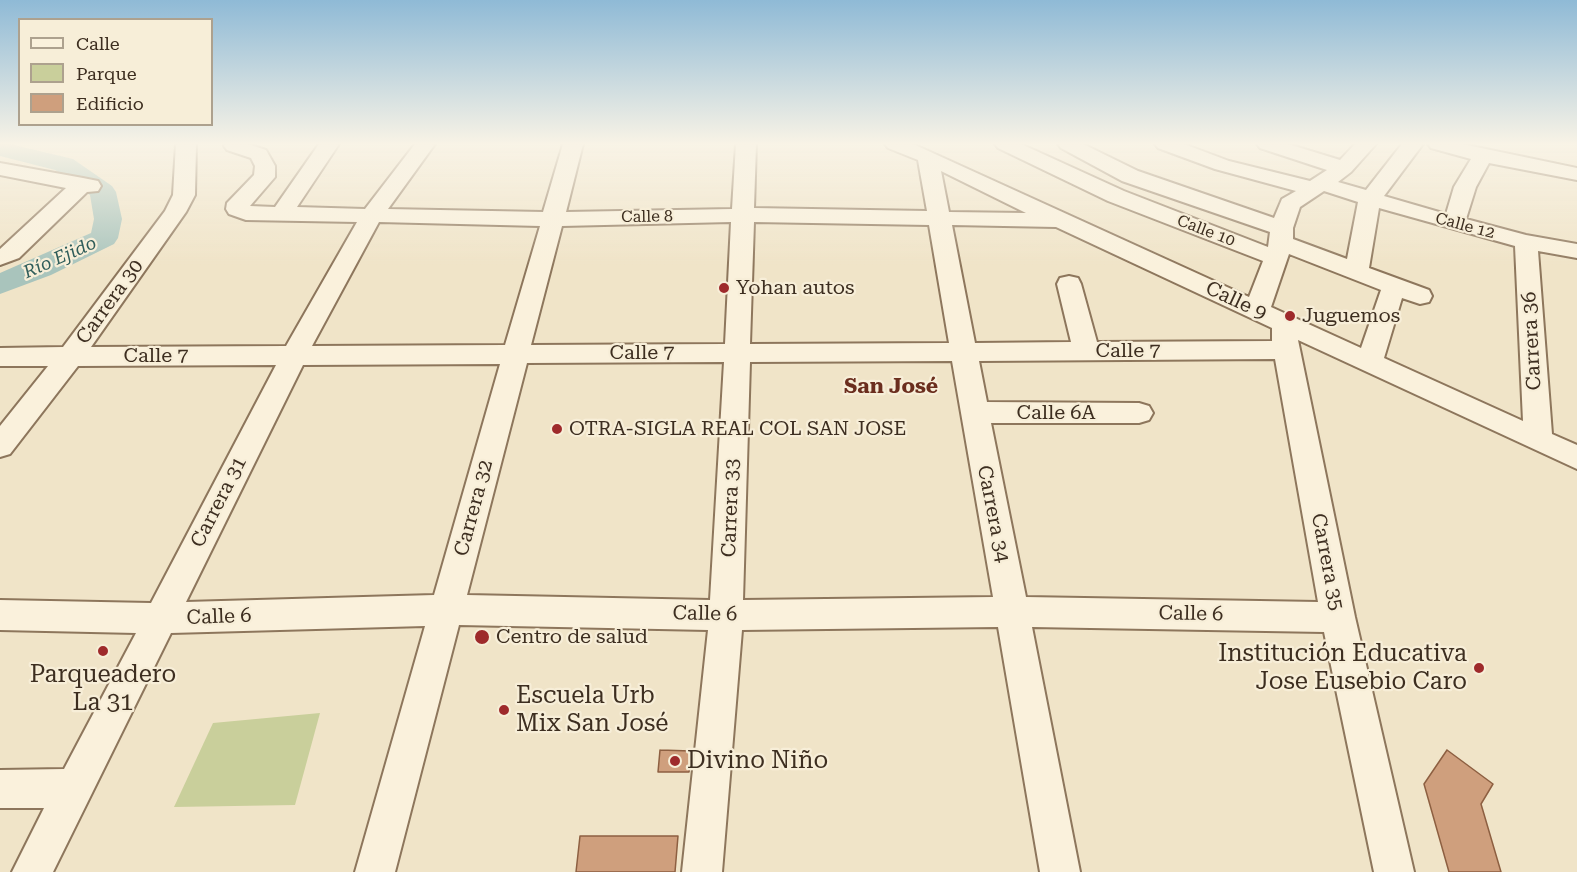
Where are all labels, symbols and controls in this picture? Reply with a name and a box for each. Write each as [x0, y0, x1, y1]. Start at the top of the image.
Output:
legend [18, 18, 213, 126]
text: Calle [76, 33, 120, 54]
text: Parque [76, 63, 137, 84]
text: Edificio [76, 93, 144, 114]
street label: Calle 8 [621, 207, 673, 227]
street label: Calle 12 [1433, 209, 1497, 243]
street label: Calle 10 [1174, 211, 1238, 251]
water label: Río Ejido [20, 232, 100, 284]
street label: Carrera 30 [71, 255, 149, 349]
place label: Yohan autos [736, 276, 854, 300]
street label: Calle 9 [1202, 276, 1270, 326]
marker: Yohan autos [717, 281, 731, 295]
street label: Carrera 36 [1517, 291, 1547, 391]
place label: Juguemos [1302, 304, 1400, 328]
marker: Juguemos [1283, 309, 1297, 323]
street label: Calle 7 [1096, 339, 1160, 363]
street label: Calle 7 [610, 341, 674, 365]
street label: Calle 7 [124, 344, 188, 368]
district label: San José [844, 374, 938, 400]
street label: Calle 6A [1017, 401, 1095, 425]
place label: OTRA-SIGLA REAL COL SAN JOSE [569, 417, 906, 441]
marker: OTRA-SIGLA REAL COL SAN JOSE [550, 422, 564, 436]
street label: Carrera 31 [186, 453, 252, 551]
street label: Carrera 32 [450, 457, 498, 559]
street label: Carrera 33 [717, 458, 745, 558]
street label: Carrera 34 [972, 463, 1014, 565]
street label: Carrera 35 [1306, 511, 1348, 613]
street label: Calle 6 [672, 601, 738, 627]
street label: Calle 6 [1158, 601, 1224, 627]
street label: Calle 6 [186, 604, 252, 630]
place label: Centro de salud [496, 625, 648, 649]
marker: Centro de salud [473, 628, 491, 646]
place label: Institución Educativa Jose Eusebio Caro [1218, 640, 1467, 696]
marker: Parqueadero La 31 [96, 644, 110, 658]
place label: Parqueadero La 31 [30, 661, 176, 717]
marker: Institución Educativa Jose Eusebio Caro [1472, 661, 1486, 675]
place label: Escuela Urb Mix San José [516, 682, 669, 738]
marker: Escuela Urb Mix San José [497, 703, 511, 717]
place label: Divino Niño [687, 747, 828, 775]
marker: Divino Niño [668, 754, 682, 768]

